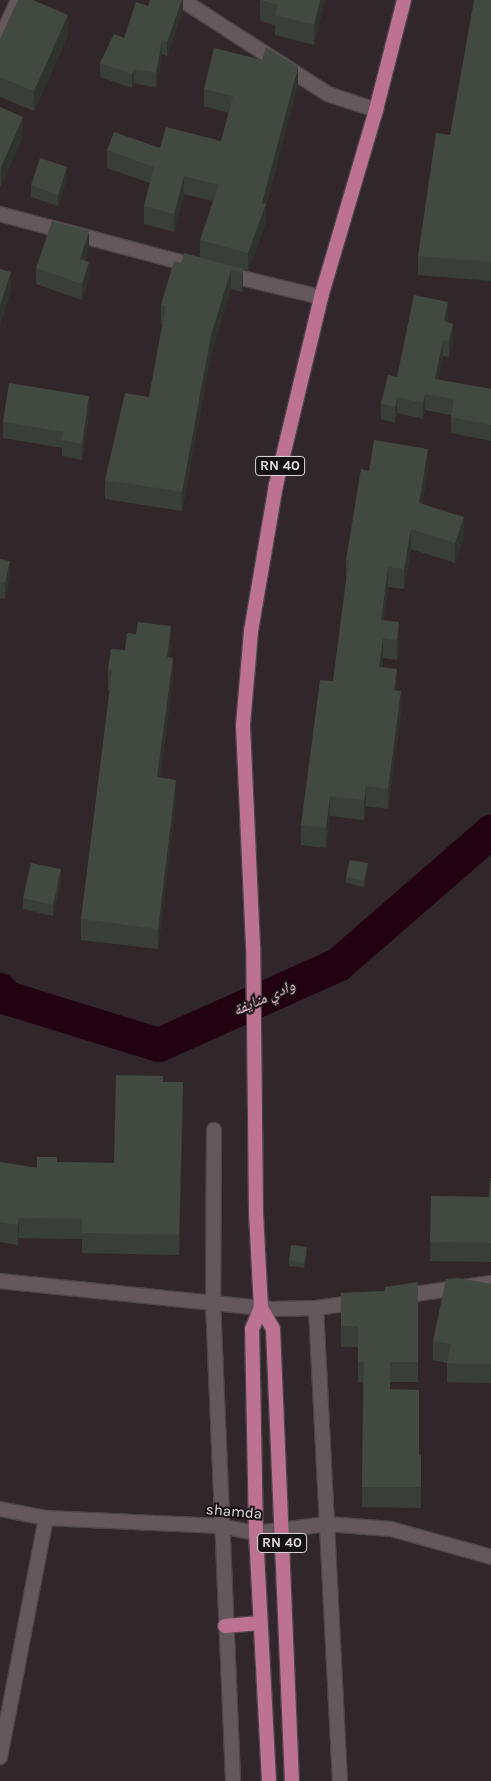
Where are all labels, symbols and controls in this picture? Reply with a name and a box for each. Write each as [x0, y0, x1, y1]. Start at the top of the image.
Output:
road number: RN 40 [255, 454, 305, 478]
water label: وادي منايفة [230, 976, 298, 1020]
street label: shamda [205, 1501, 263, 1523]
road number: RN 40 [257, 1532, 307, 1555]

